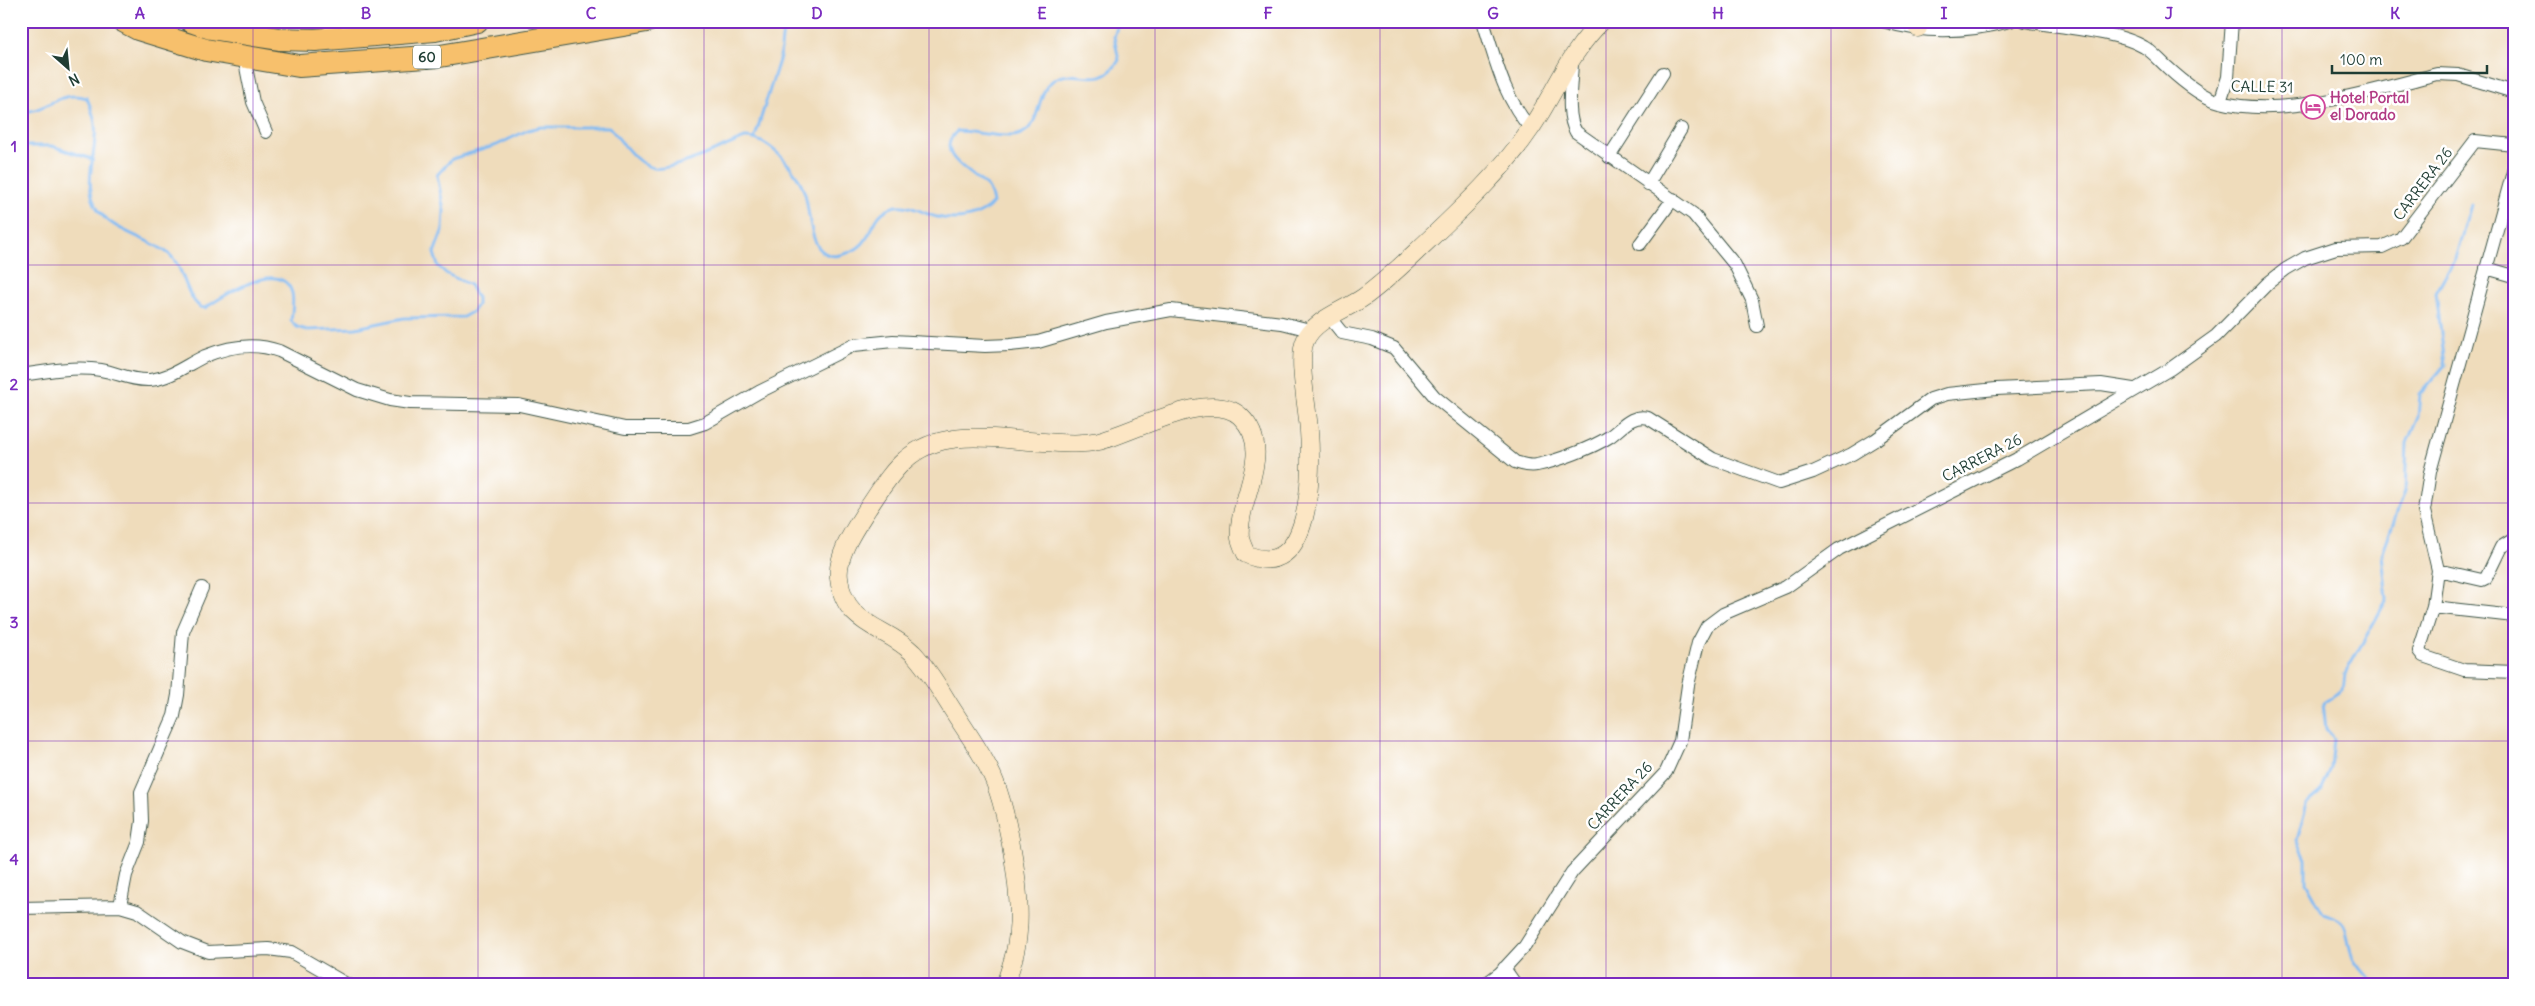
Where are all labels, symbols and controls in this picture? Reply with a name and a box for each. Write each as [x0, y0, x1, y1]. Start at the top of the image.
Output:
text: A [135, 3, 145, 23]
text: B [361, 3, 372, 23]
text: C [586, 3, 597, 23]
text: D [811, 3, 823, 23]
text: E [1037, 3, 1047, 23]
text: F [1263, 3, 1273, 23]
text: G [1487, 3, 1499, 23]
text: H [1712, 3, 1724, 23]
text: I [1941, 3, 1948, 23]
text: J [2165, 3, 2174, 23]
text: K [2390, 3, 2400, 23]
north arrow [42, 42, 92, 92]
scale bar [2332, 42, 2488, 74]
road number: 60 [413, 46, 441, 68]
text: 100 m [2340, 50, 2382, 69]
text: N [66, 69, 82, 90]
street label: CALLE 31 [2231, 76, 2293, 97]
place label: Hotel Portal el Dorado [2330, 88, 2409, 124]
hotel icon: Hotel Portal el Dorado [2300, 94, 2326, 120]
text: 1 [11, 136, 17, 156]
street label: CARRERA 26 [2389, 143, 2456, 224]
text: 2 [10, 374, 19, 394]
street label: CARRERA 26 [1939, 429, 2025, 486]
text: 3 [9, 612, 19, 632]
street label: CARRERA 26 [1583, 757, 1656, 834]
text: 4 [9, 849, 19, 869]

